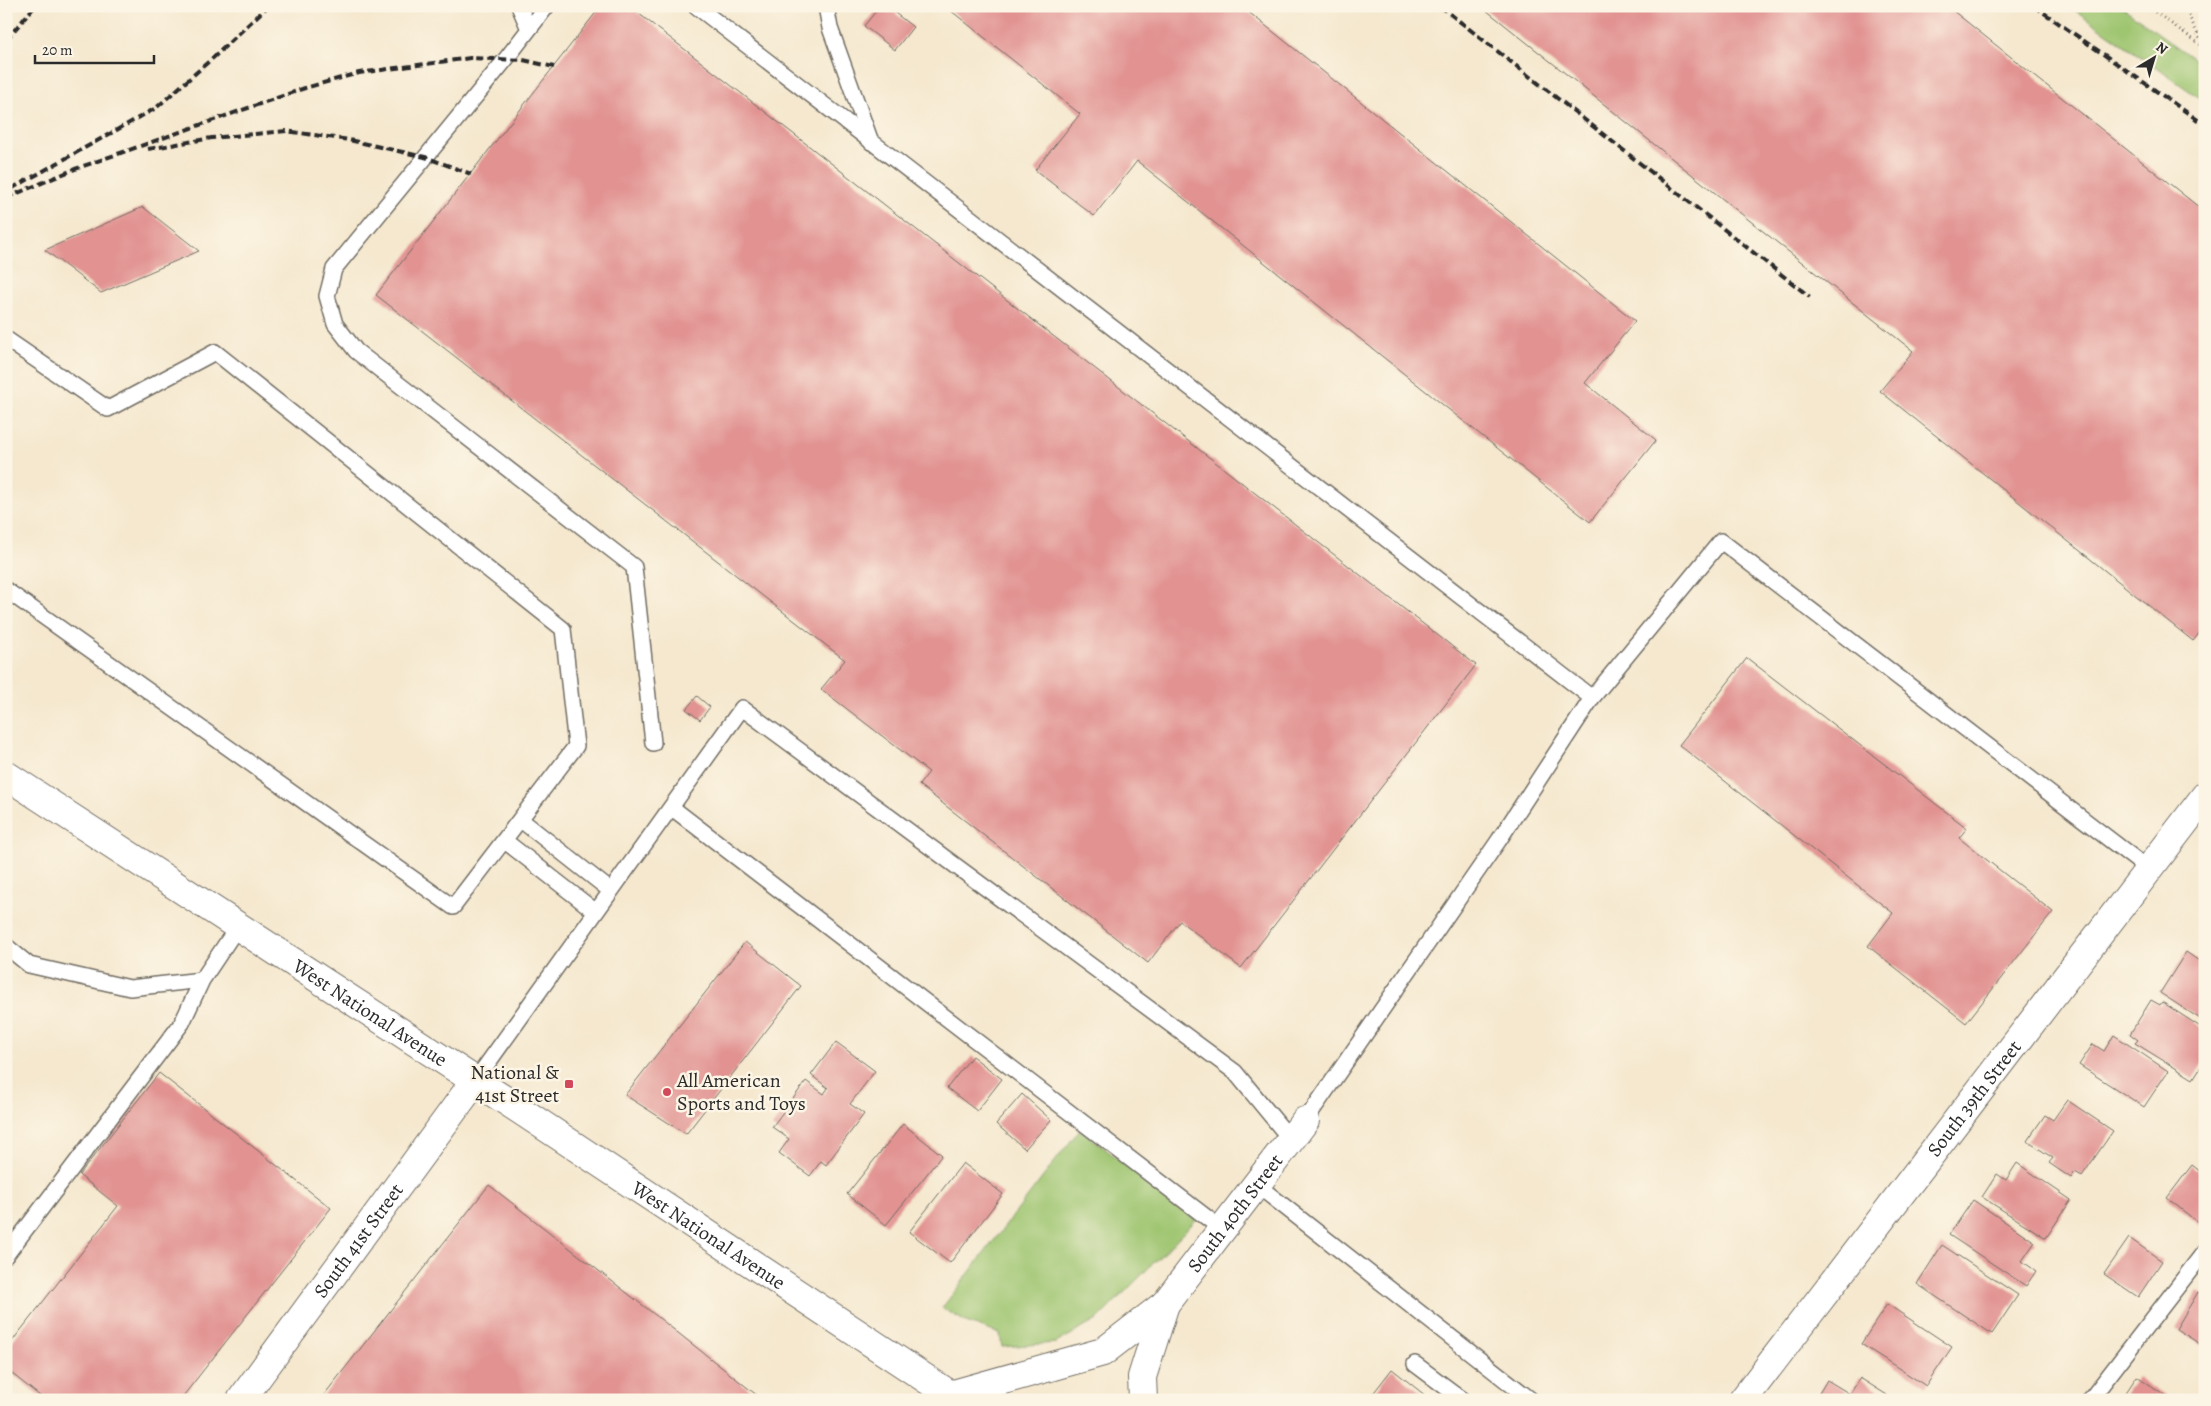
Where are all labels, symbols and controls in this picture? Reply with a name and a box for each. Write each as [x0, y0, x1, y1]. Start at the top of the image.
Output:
scale bar [35, 32, 154, 64]
north arrow [2128, 32, 2178, 82]
text: N [2152, 38, 2172, 59]
text: 20 m [42, 40, 73, 60]
street label: West National Avenue [287, 952, 453, 1073]
street label: South 39th Street [1921, 1034, 2027, 1162]
place label: National & 41st Street [470, 1059, 560, 1109]
place label: All American Sports and Toys [676, 1067, 806, 1117]
marker: National & 41st Street [563, 1078, 575, 1090]
marker: All American Sports and Toys [661, 1086, 673, 1098]
street label: South 40th Street [1181, 1148, 1289, 1278]
street label: West National Avenue [626, 1174, 791, 1296]
street label: South 41st Street [307, 1177, 409, 1303]

